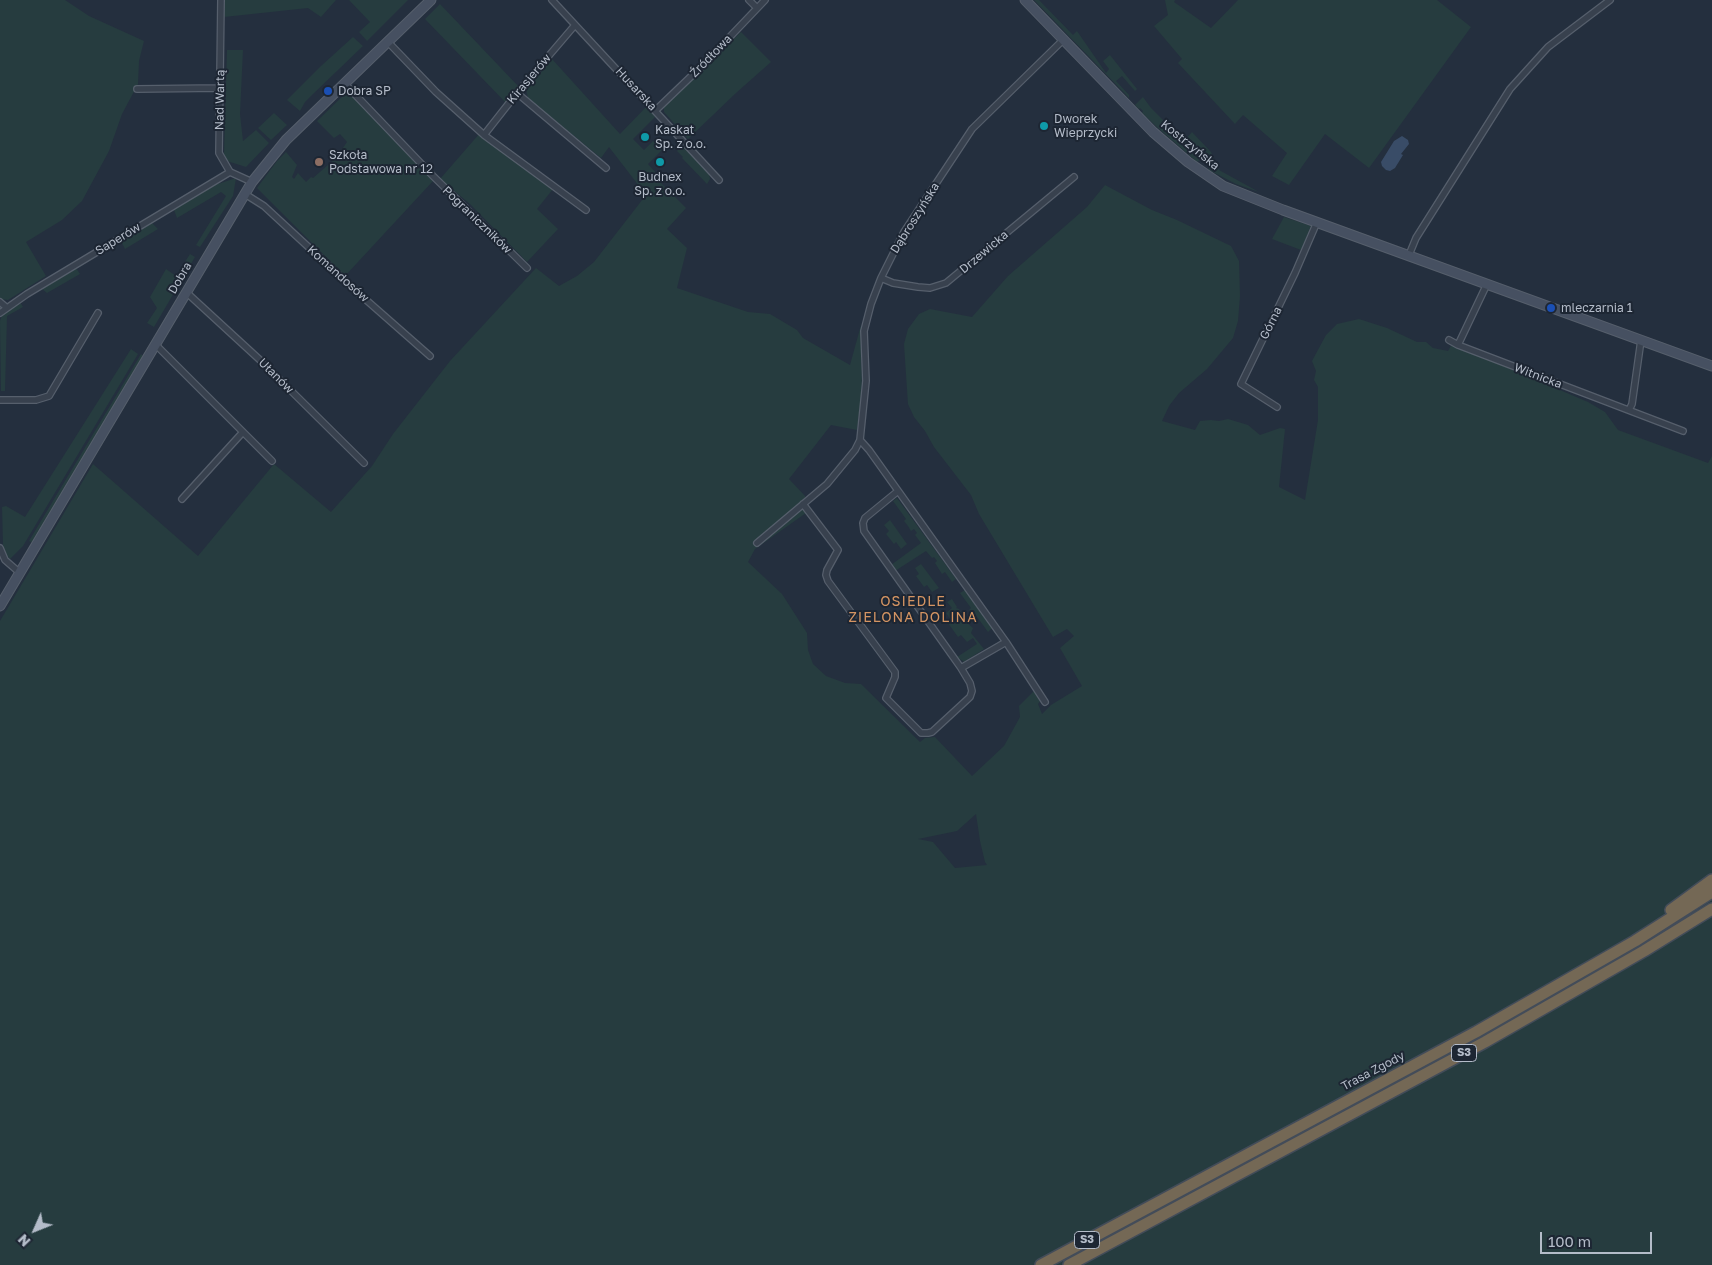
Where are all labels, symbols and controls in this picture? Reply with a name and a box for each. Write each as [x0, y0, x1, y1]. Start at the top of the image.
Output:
street label: Źródłowa [687, 32, 735, 80]
street label: Kirasjerów [504, 51, 554, 107]
street label: Husarska [612, 64, 660, 114]
street label: Nad Wartą [212, 70, 228, 130]
place label: Dobra SP [338, 84, 391, 98]
marker: Dobra SP [322, 85, 334, 97]
place label: Dworek Wieprzycki [1054, 112, 1117, 140]
street label: Kostrzyńska [1158, 117, 1222, 173]
marker: Dworek Wieprzycki [1038, 120, 1050, 132]
place label: Kaskat Sp. z o.o. [655, 123, 706, 151]
marker: Kaskat Sp. z o.o. [639, 131, 651, 143]
place label: Szkoła Podstawowa nr 12 [329, 148, 433, 176]
marker: Szkoła Podstawowa nr 12 [313, 156, 325, 168]
marker: Budnex Sp. z o.o. [654, 156, 666, 168]
place label: Budnex Sp. z o.o. [634, 170, 686, 198]
street label: Dąbroszyńska [887, 180, 943, 256]
street label: Pograniczników [439, 183, 515, 257]
street label: Saperów [93, 220, 143, 258]
street label: Drzewicka [957, 227, 1011, 277]
street label: Komandosów [304, 243, 372, 305]
street label: Dobra [165, 260, 195, 296]
place label: mleczarnia 1 [1561, 301, 1633, 315]
marker: mleczarnia 1 [1545, 302, 1557, 314]
street label: Górna [1257, 304, 1285, 342]
street label: Ułanów [255, 355, 297, 397]
street label: Witnicka [1512, 360, 1564, 392]
district label: OSIEDLE ZIELONA DOLINA [847, 594, 979, 626]
road number: S3 [1452, 1044, 1476, 1062]
street label: Trasa Zgody [1339, 1048, 1407, 1094]
north arrow [10, 1205, 60, 1255]
scale bar [1542, 1222, 1654, 1254]
text: N [14, 1231, 34, 1251]
road number: S3 [1074, 1232, 1100, 1248]
text: 100 m [1548, 1232, 1591, 1250]

